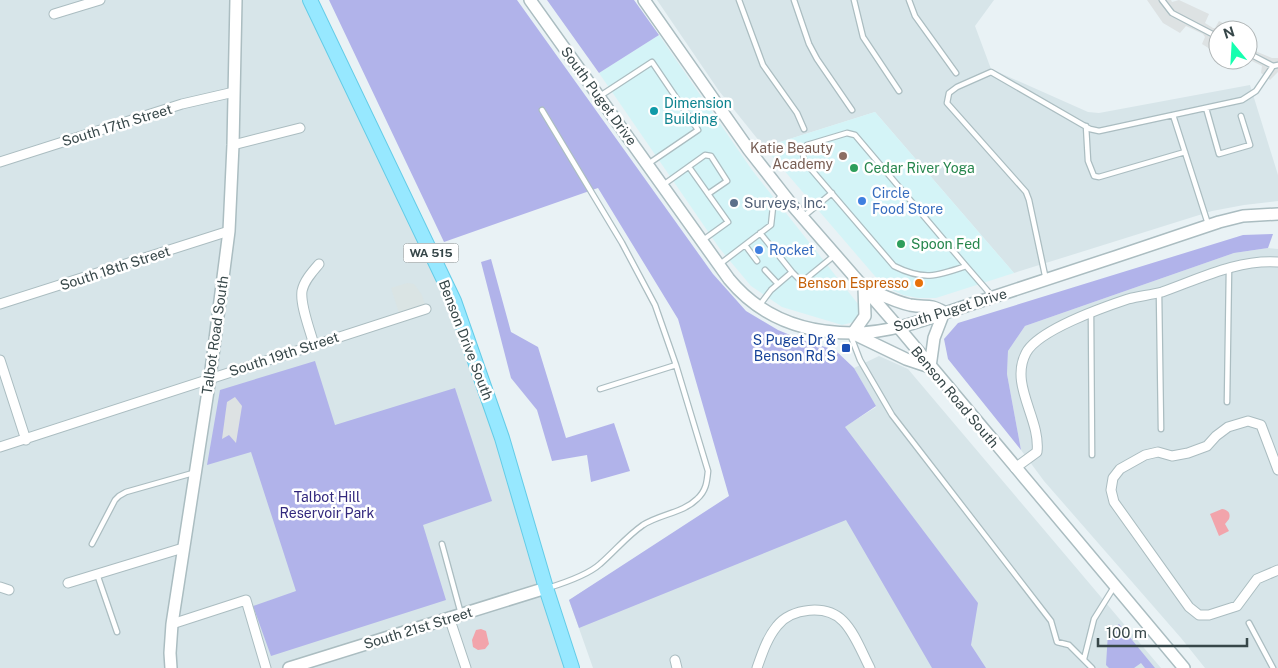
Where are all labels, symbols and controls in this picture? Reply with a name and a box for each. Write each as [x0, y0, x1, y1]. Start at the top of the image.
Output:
north arrow [1208, 20, 1258, 70]
text: N [1221, 23, 1237, 42]
street label: South Puget Drive [558, 44, 640, 148]
place label: Dimension Building [664, 95, 732, 127]
street label: South 17th Street [60, 101, 174, 149]
marker: Dimension Building [648, 105, 660, 117]
place label: Katie Beauty Academy [750, 140, 834, 172]
marker: Katie Beauty Academy [837, 150, 849, 162]
place label: Cedar River Yoga [864, 160, 975, 176]
marker: Cedar River Yoga [848, 162, 860, 174]
place label: Circle Food Store [872, 185, 943, 217]
place label: Surveys, Inc. [744, 195, 826, 211]
marker: Circle Food Store [856, 195, 868, 207]
marker: Surveys, Inc. [728, 197, 740, 209]
place label: Spoon Fed [911, 236, 980, 252]
marker: Spoon Fed [895, 238, 907, 250]
place label: Rocket [769, 242, 814, 258]
street label: South 18th Street [58, 243, 172, 293]
road number: WA 515 [404, 244, 458, 262]
marker: Rocket [753, 244, 765, 256]
street label: Talbot Road South [199, 275, 231, 395]
place label: Benson Espresso [798, 275, 909, 291]
marker: Benson Espresso [913, 277, 925, 289]
street label: Benson Drive South [436, 278, 496, 402]
street label: South Puget Drive [891, 285, 1009, 335]
street label: South 19th Street [227, 329, 341, 379]
place label: S Puget Dr & Benson Rd S [753, 332, 836, 364]
marker: S Puget Dr & Benson Rd S [840, 342, 852, 354]
street label: Benson Road South [908, 343, 1002, 451]
park label: Talbot Hill Reservoir Park [280, 489, 375, 521]
street label: South 21st Street [362, 604, 474, 652]
scale bar [1098, 616, 1247, 648]
text: 100 m [1106, 624, 1147, 641]

